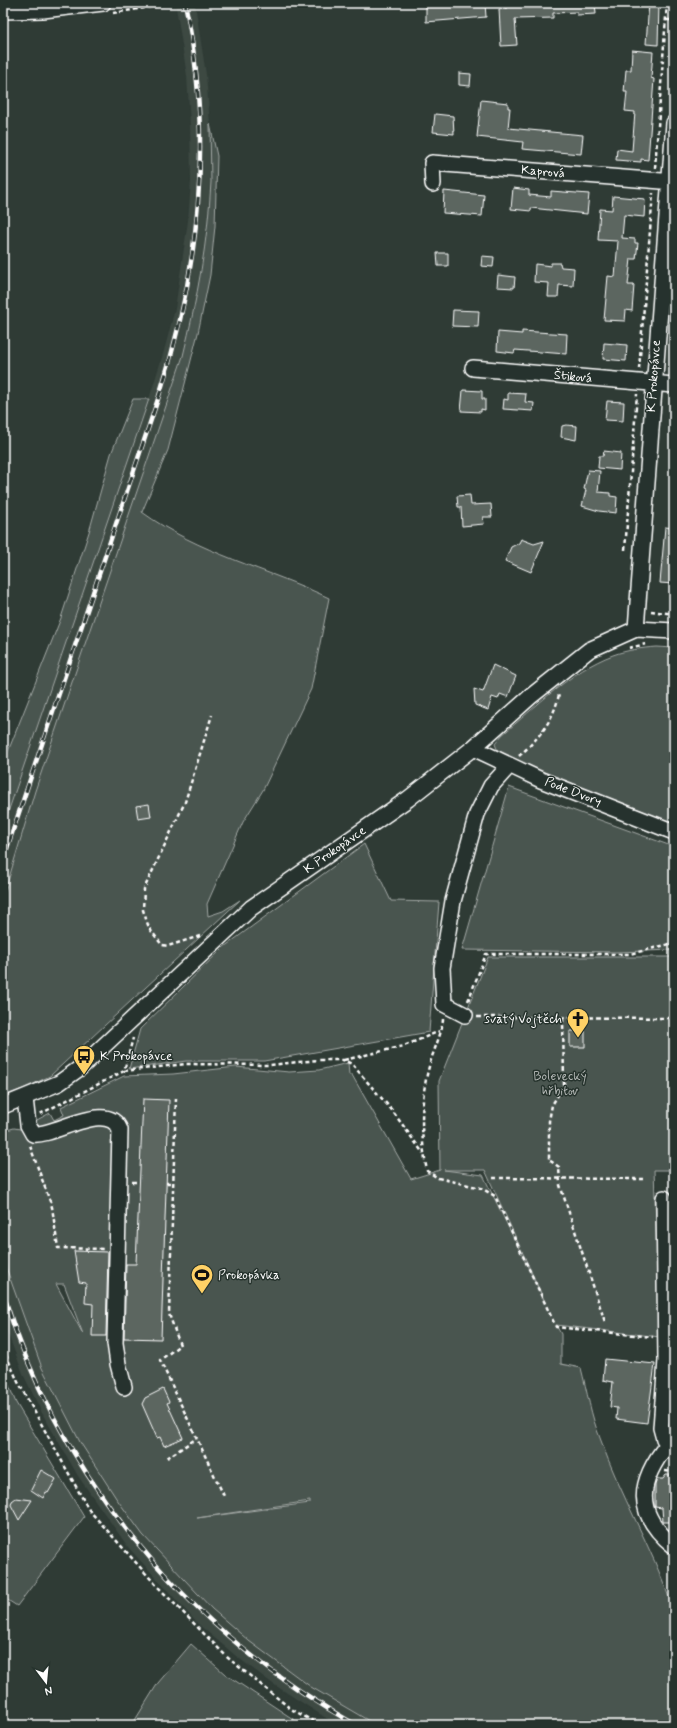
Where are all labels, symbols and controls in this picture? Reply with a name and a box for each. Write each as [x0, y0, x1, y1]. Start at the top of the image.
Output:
street label: Kaprová [520, 162, 566, 182]
street label: K Prokopávce [643, 339, 665, 413]
street label: Štiková [553, 367, 593, 387]
street label: Pode Dvory [542, 773, 604, 811]
street label: K Prokopávce [300, 822, 370, 878]
church icon: svatý Vojtěch [565, 1006, 591, 1039]
place label: svatý Vojtěch [484, 1011, 562, 1028]
bus stop icon: K Prokopávce [71, 1043, 97, 1076]
place label: K Prokopávce [100, 1048, 173, 1065]
park label: Bolevecký hřbitov [533, 1068, 587, 1100]
sports icon: Prokopávka [189, 1262, 215, 1295]
place label: Prokopávka [218, 1267, 280, 1284]
north arrow [26, 1662, 66, 1702]
text: N [43, 1683, 54, 1698]

